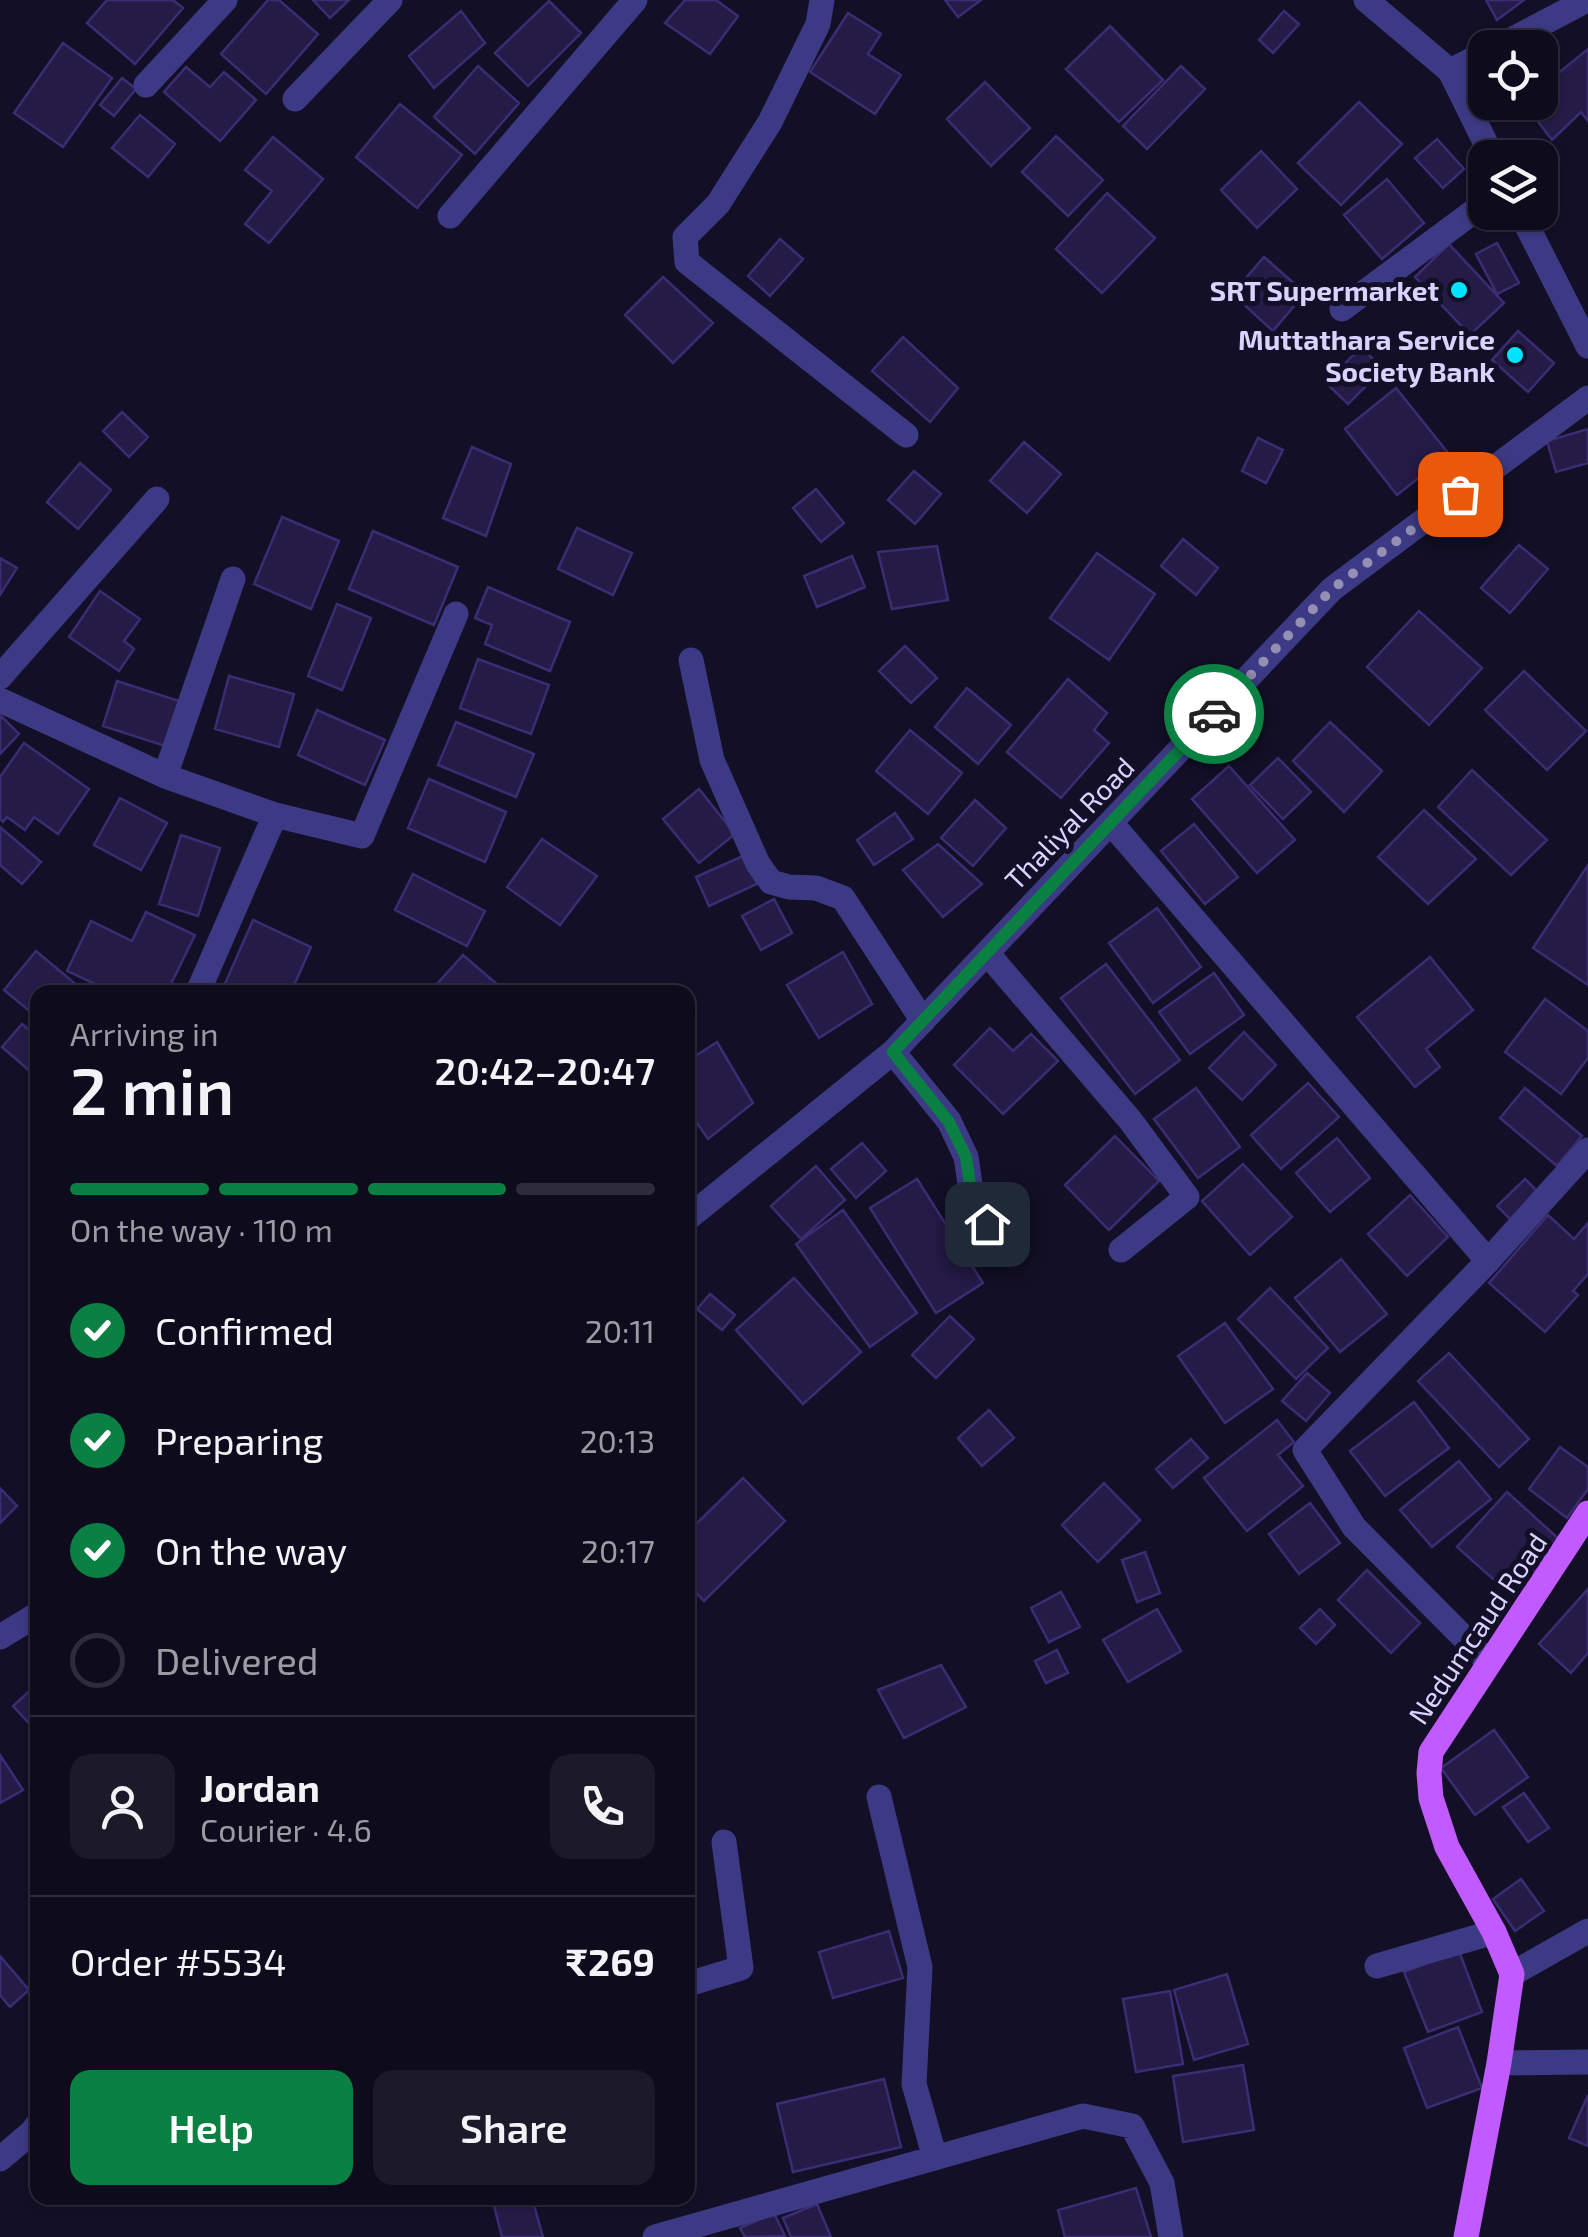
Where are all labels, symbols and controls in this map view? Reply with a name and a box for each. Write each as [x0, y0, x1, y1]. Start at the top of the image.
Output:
map controls [1468, 30, 1558, 230]
button: locate [1468, 30, 1558, 120]
button: layers [1468, 140, 1558, 230]
place label: SRT Supermarket [1210, 273, 1439, 307]
marker: SRT Supermarket [1448, 279, 1470, 301]
place label: Muttathara Service Society Bank [1238, 322, 1495, 388]
marker: Muttathara Service Society Bank [1504, 344, 1526, 366]
pin [1418, 452, 1503, 537]
icon: bag [1433, 467, 1488, 522]
courier [1164, 664, 1264, 764]
icon: car [1187, 687, 1242, 742]
street label: Thaliyal Road [997, 749, 1141, 897]
text: Arriving in [70, 1014, 219, 1052]
text: 20:42–20:47 [434, 1047, 655, 1093]
text: 2 min [70, 1050, 234, 1128]
pin [945, 1182, 1030, 1267]
icon: home [960, 1197, 1015, 1252]
text: On the way · 110 m [70, 1210, 333, 1248]
icon: check [70, 1303, 125, 1358]
text: Confirmed [155, 1307, 334, 1353]
text: 20:11 [585, 1311, 655, 1349]
icon: check [70, 1413, 125, 1468]
text: Preparing [155, 1417, 323, 1463]
text: 20:13 [580, 1421, 655, 1459]
icon: check [70, 1523, 125, 1578]
street label: Nedumcaud Road [1401, 1526, 1553, 1730]
text: On the way [155, 1527, 347, 1573]
text: 20:17 [581, 1531, 655, 1569]
text: Delivered [155, 1637, 319, 1683]
button: person [70, 1754, 175, 1859]
button: phone [550, 1754, 655, 1859]
text: Jordan [200, 1764, 320, 1810]
text: Courier · 4.6 [200, 1810, 372, 1848]
text: Order #5534 [70, 1938, 287, 1984]
text: ₹269 [566, 1938, 655, 1984]
button: Help [70, 2070, 353, 2185]
button: Share [373, 2070, 655, 2185]

